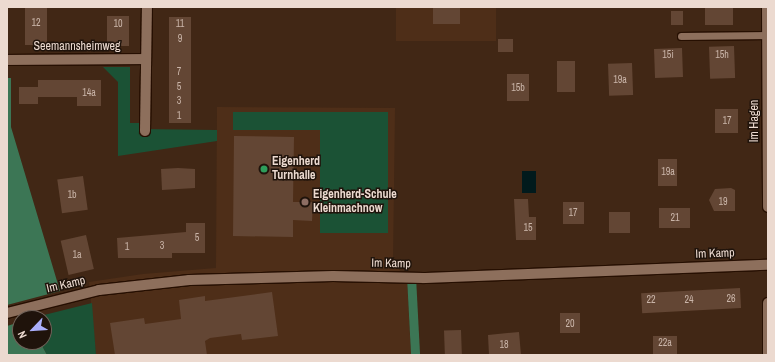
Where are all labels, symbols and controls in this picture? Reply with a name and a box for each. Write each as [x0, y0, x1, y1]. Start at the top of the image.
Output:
house number: 12 [31, 17, 41, 29]
house number: 10 [113, 18, 123, 30]
house number: 11 [176, 18, 184, 30]
house number: 9 [178, 33, 182, 45]
street label: Seemannsheimweg [34, 40, 120, 54]
house number: 15i [662, 49, 674, 61]
house number: 15h [715, 49, 729, 61]
house number: 7 [177, 66, 181, 78]
house number: 19a [613, 74, 627, 86]
house number: 5 [177, 81, 181, 93]
house number: 15b [511, 82, 525, 94]
house number: 14a [82, 87, 96, 99]
house number: 3 [177, 95, 181, 107]
street label: Im Hagen [748, 100, 762, 142]
house number: 1 [177, 110, 181, 122]
house number: 17 [722, 115, 732, 127]
place label: Eigenherd Turnhalle [272, 155, 320, 183]
marker: Eigenherd Turnhalle [259, 164, 269, 174]
house number: 19a [661, 166, 675, 178]
place label: Eigenherd-Schule Kleinmachnow [313, 188, 397, 216]
house number: 1b [67, 189, 77, 201]
house number: 19 [718, 196, 728, 208]
marker: Eigenherd-Schule Kleinmachnow [300, 197, 310, 207]
house number: 17 [568, 207, 578, 219]
house number: 21 [670, 212, 680, 224]
house number: 15 [523, 222, 533, 234]
house number: 5 [195, 232, 199, 244]
house number: 3 [160, 240, 164, 252]
house number: 1 [125, 241, 129, 253]
street label: Im Kamp [695, 246, 735, 262]
house number: 1a [72, 249, 82, 261]
street label: Im Kamp [371, 256, 411, 272]
street label: Im Kamp [45, 274, 87, 296]
house number: 26 [726, 293, 736, 305]
house number: 22 [646, 294, 656, 306]
house number: 24 [684, 294, 694, 306]
north arrow [12, 310, 52, 350]
house number: 20 [565, 318, 575, 330]
text: N [14, 329, 30, 341]
house number: 22a [658, 337, 672, 349]
house number: 18 [499, 339, 509, 351]

